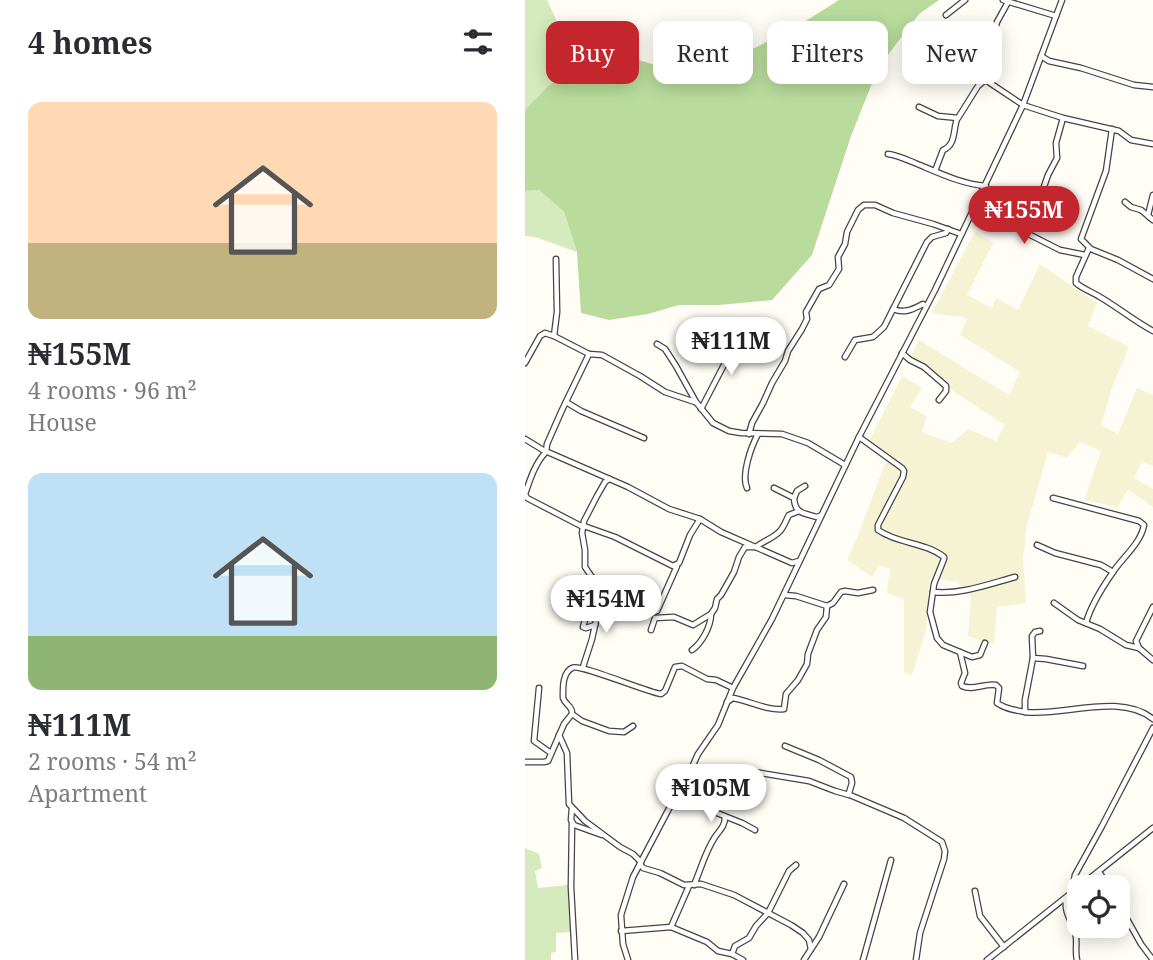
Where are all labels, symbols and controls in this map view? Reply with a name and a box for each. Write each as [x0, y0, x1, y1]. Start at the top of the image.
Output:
chip: Buy [546, 21, 639, 84]
chip: Rent [653, 21, 753, 84]
chip: Filters [767, 21, 888, 84]
chip: New [902, 21, 1002, 84]
text: 4 homes [28, 22, 152, 63]
icon: filters [459, 23, 497, 61]
icon: home [200, 147, 326, 273]
pin: ₦155M [975, 187, 1073, 246]
text: ₦155M [984, 193, 1064, 225]
pin: ₦111M [682, 318, 780, 377]
text: ₦111M [691, 324, 771, 356]
text: ₦155M [28, 333, 131, 374]
text: 4 rooms · 96 m² [28, 374, 197, 406]
text: House [28, 406, 97, 438]
icon: home [200, 518, 326, 644]
pin: ₦154M [557, 576, 655, 635]
text: ₦154M [566, 582, 646, 614]
text: ₦111M [28, 704, 131, 745]
text: 2 rooms · 54 m² [28, 745, 197, 777]
pin: ₦105M [662, 764, 760, 824]
text: ₦105M [671, 771, 751, 803]
text: Apartment [28, 777, 147, 809]
map controls [1067, 875, 1130, 938]
button: locate [1067, 875, 1130, 938]

